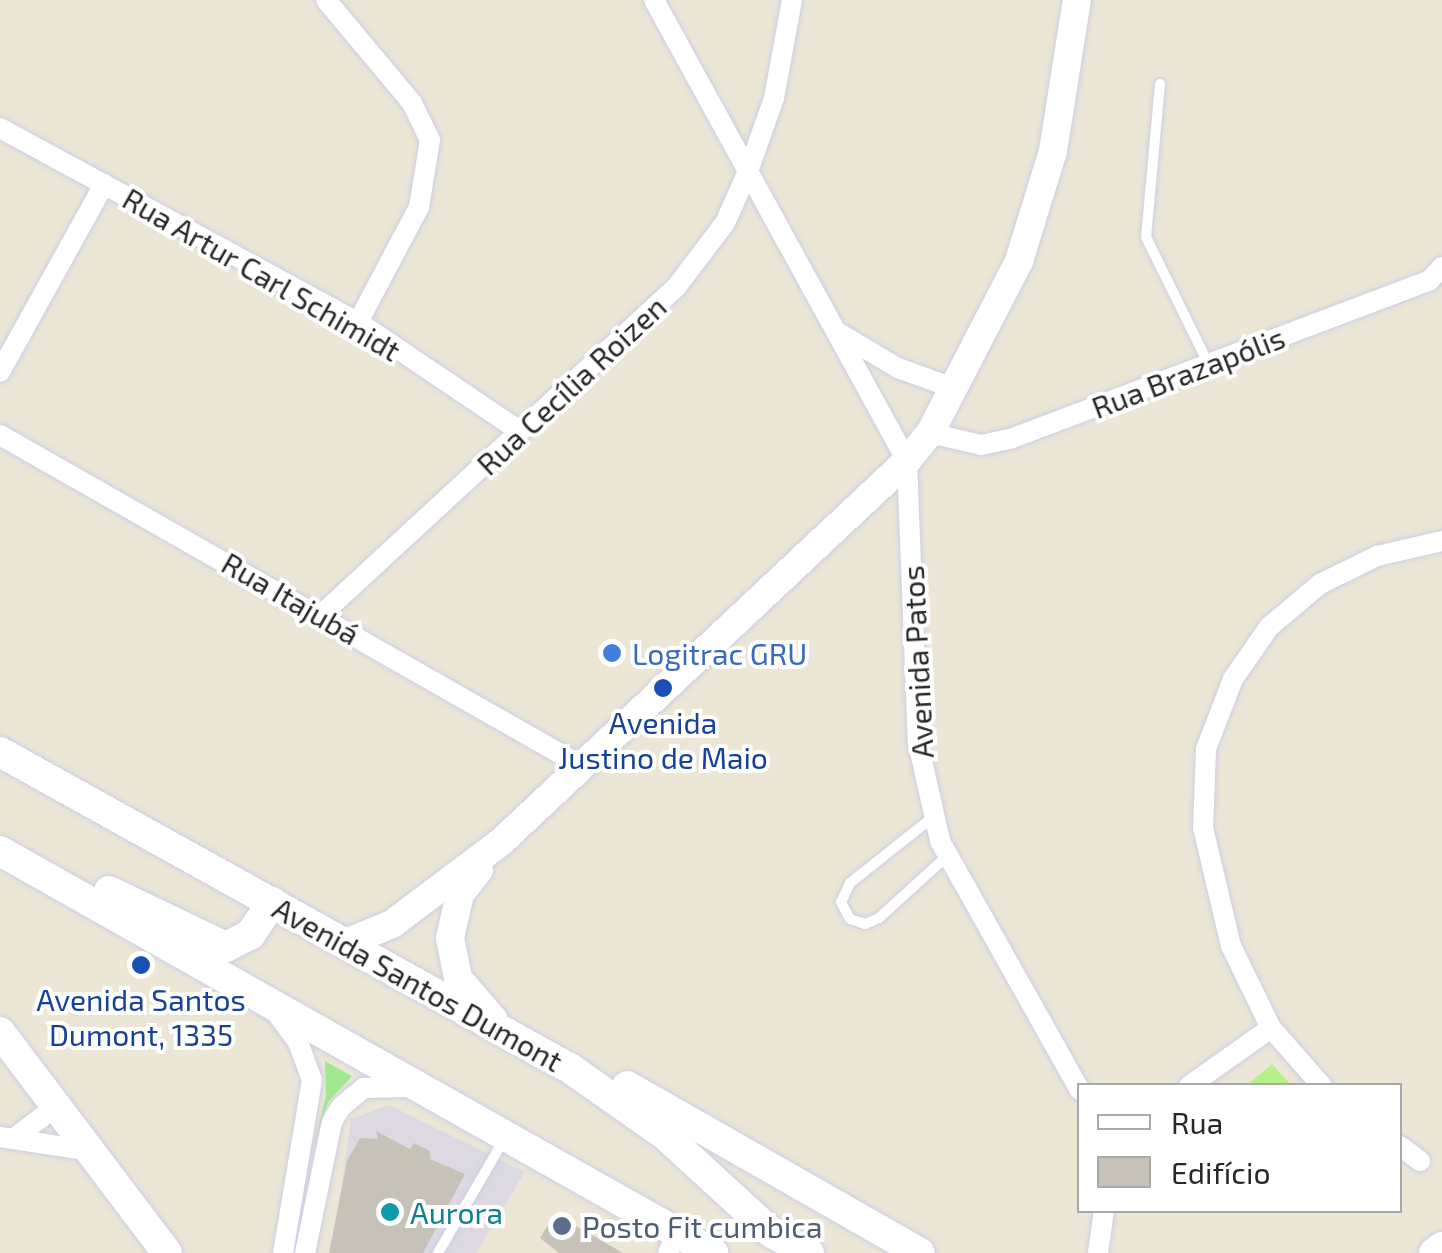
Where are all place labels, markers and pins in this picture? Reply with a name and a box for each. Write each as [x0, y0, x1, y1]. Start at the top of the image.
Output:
place label: Logitrac GRU [632, 635, 807, 671]
marker: Logitrac GRU [601, 642, 623, 664]
marker: Avenida Justino de Maio [652, 677, 674, 699]
place label: Avenida Justino de Maio [558, 704, 768, 774]
marker: Avenida Santos Dumont, 1335 [130, 954, 152, 976]
place label: Avenida Santos Dumont, 1335 [36, 981, 246, 1052]
place label: Aurora [410, 1194, 503, 1230]
marker: Aurora [379, 1201, 401, 1223]
place label: Posto Fit cumbica [582, 1208, 822, 1244]
marker: Posto Fit cumbica [551, 1215, 573, 1237]

